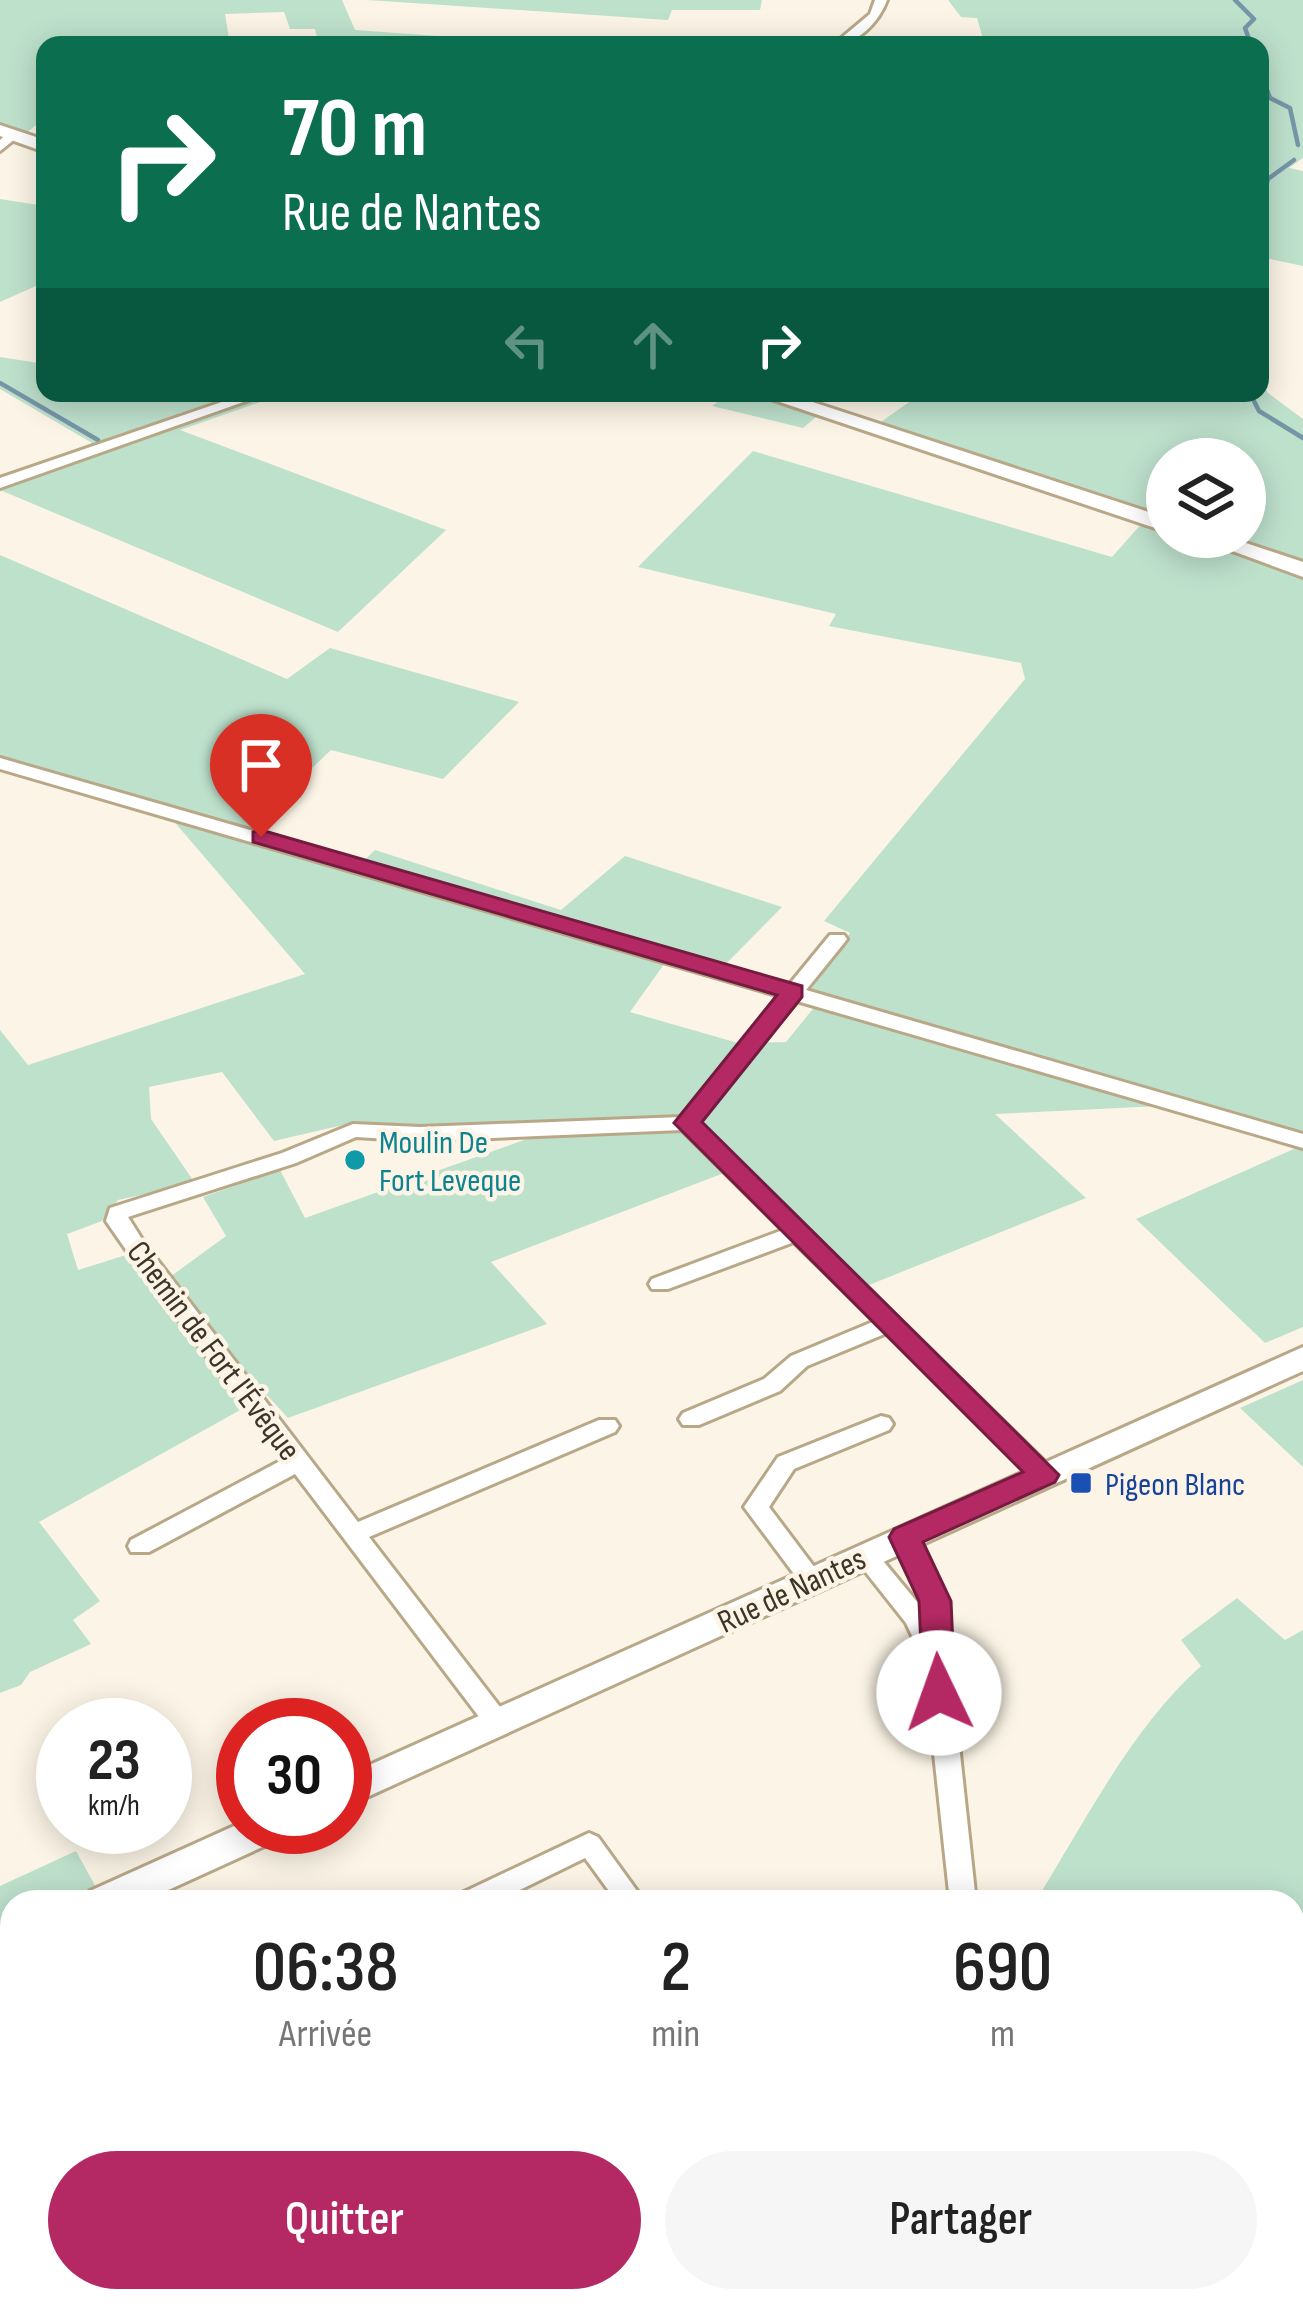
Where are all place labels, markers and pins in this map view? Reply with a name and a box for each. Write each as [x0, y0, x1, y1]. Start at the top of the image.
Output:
pin [210, 714, 312, 837]
place label: Moulin De Fort Leveque [379, 1123, 521, 1201]
marker: Moulin De Fort Leveque [342, 1147, 368, 1173]
place label: Pigeon Blanc [1105, 1465, 1245, 1505]
marker: Pigeon Blanc [1068, 1470, 1094, 1496]

